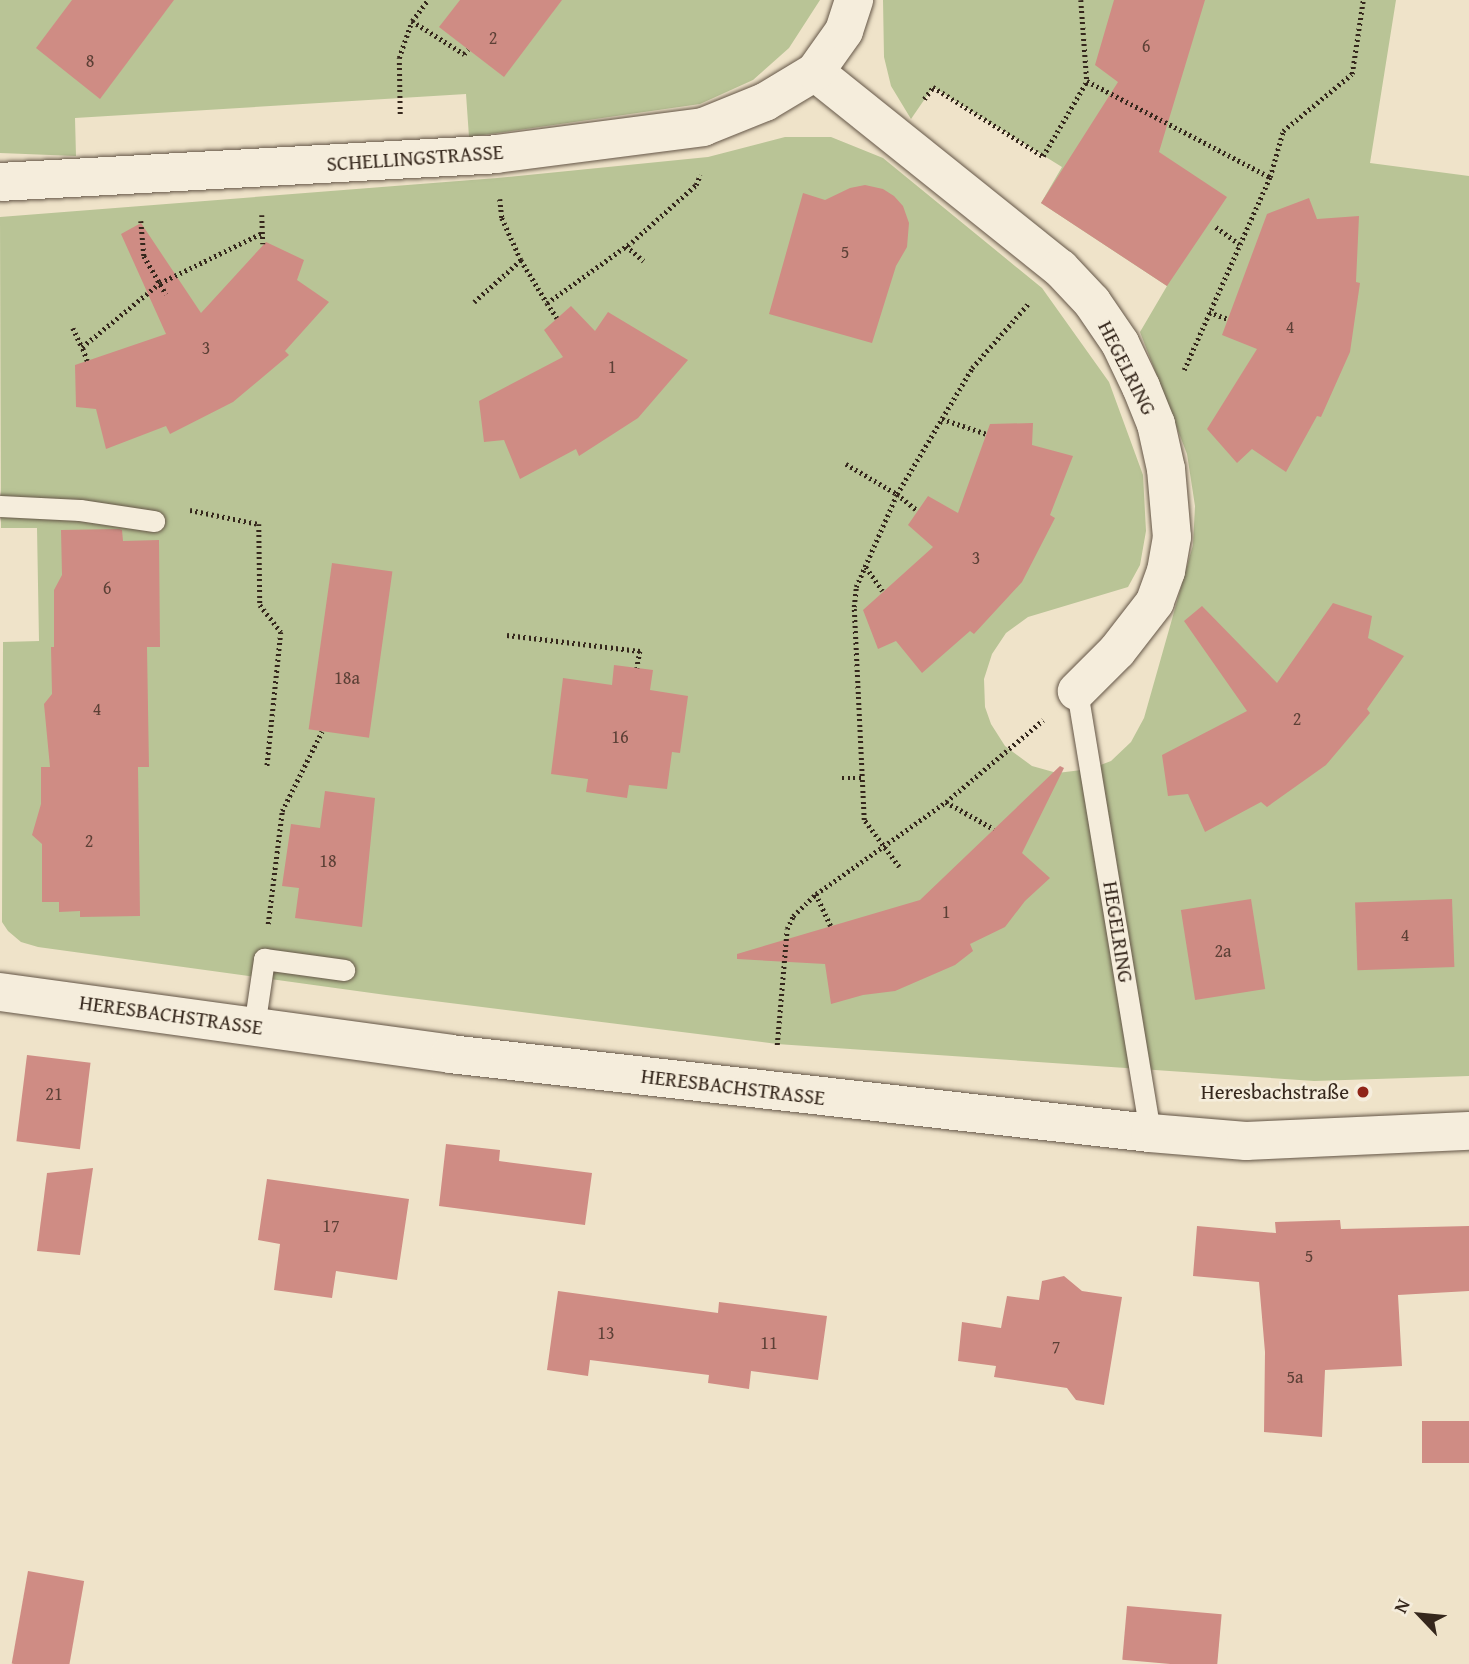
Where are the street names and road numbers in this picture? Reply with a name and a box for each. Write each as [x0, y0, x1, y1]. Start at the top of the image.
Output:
street label: SCHELLINGSTRASSE [326, 139, 504, 177]
street label: HEGELRING [1093, 317, 1161, 419]
street label: HEGELRING [1098, 879, 1138, 985]
street label: HERESBACHSTRASSE [78, 990, 264, 1040]
street label: HERESBACHSTRASSE [640, 1063, 826, 1111]

